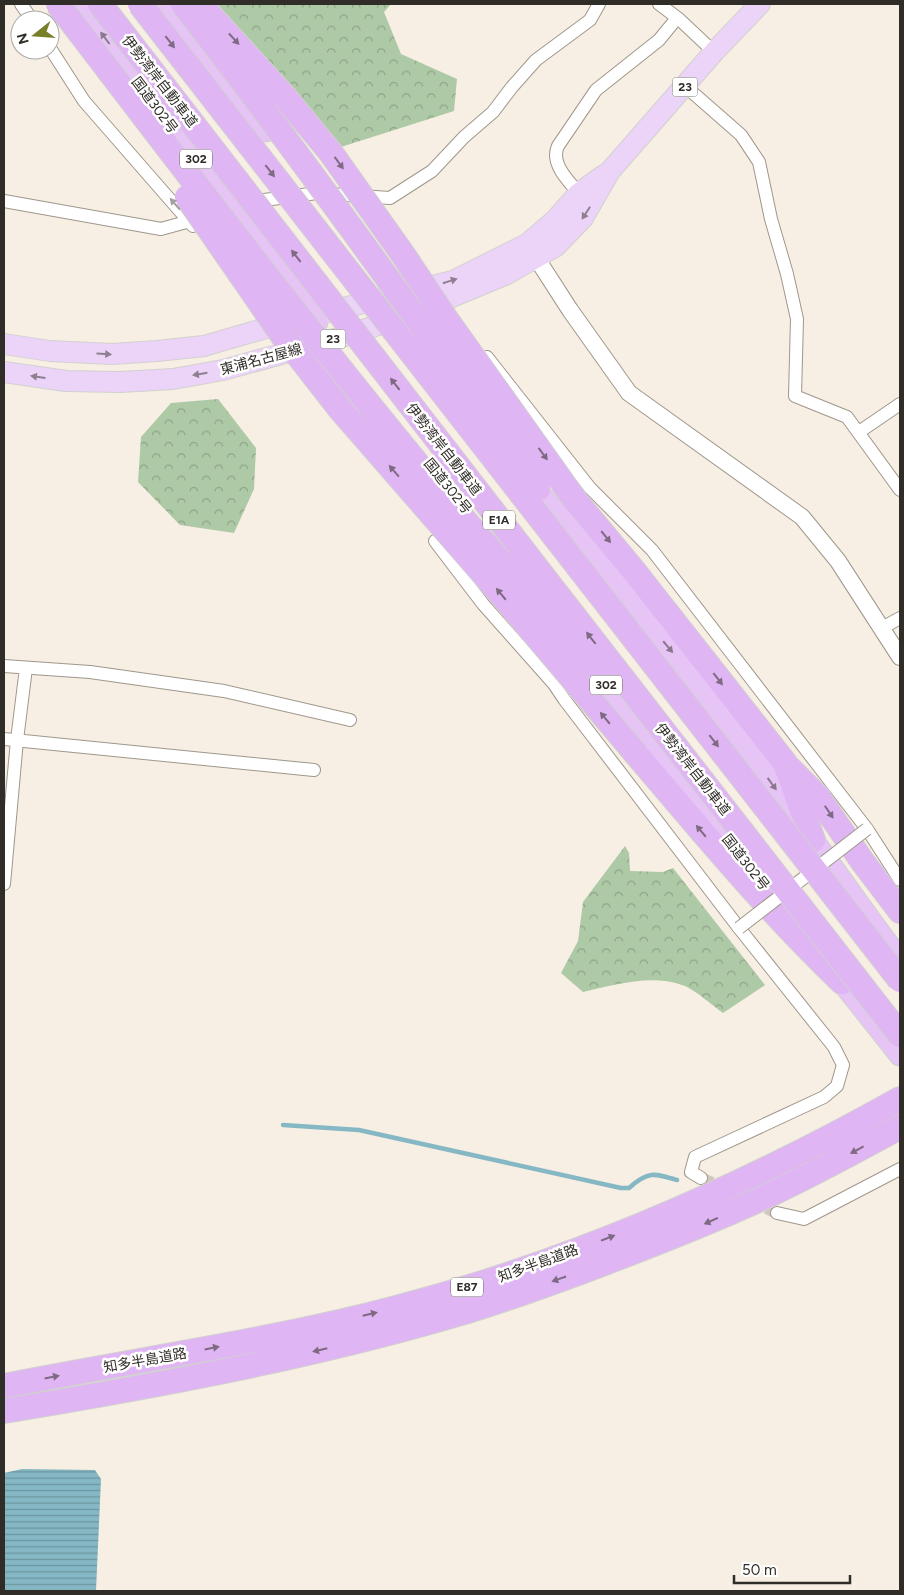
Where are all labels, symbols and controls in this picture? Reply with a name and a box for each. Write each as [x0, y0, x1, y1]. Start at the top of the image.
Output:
north arrow [10, 10, 60, 60]
text: N [13, 31, 33, 46]
one-way arrow [100, 31, 110, 45]
street label: 伊勢湾岸自動車道 [118, 32, 201, 131]
one-way arrow [228, 33, 239, 46]
one-way arrow [165, 35, 176, 48]
street label: 国道302号 [128, 74, 181, 137]
road number: 23 [672, 77, 698, 96]
road number: 302 [180, 150, 212, 168]
one-way arrow [334, 156, 344, 170]
one-way arrow [265, 164, 276, 177]
one-way arrow [169, 197, 180, 210]
one-way arrow [581, 206, 590, 220]
one-way arrow [290, 250, 301, 263]
one-way arrow [443, 276, 458, 284]
road number: 23 [320, 329, 346, 348]
street label: 東浦名古屋線 [218, 340, 304, 379]
one-way arrow [97, 350, 113, 358]
one-way arrow [191, 371, 207, 379]
one-way arrow [30, 373, 46, 381]
one-way arrow [390, 378, 400, 391]
street label: 伊勢湾岸自動車道 [402, 400, 485, 499]
one-way arrow [537, 447, 548, 460]
street label: 国道302号 [420, 455, 475, 517]
one-way arrow [388, 466, 400, 478]
road number: E1A [483, 510, 515, 530]
one-way arrow [601, 531, 612, 544]
one-way arrow [495, 588, 506, 601]
one-way arrow [585, 632, 596, 645]
one-way arrow [663, 640, 674, 653]
one-way arrow [712, 672, 723, 685]
road number: 302 [590, 676, 622, 694]
one-way arrow [600, 712, 611, 725]
street label: 伊勢湾岸自動車道 [651, 720, 734, 819]
one-way arrow [709, 734, 719, 747]
one-way arrow [767, 777, 777, 791]
one-way arrow [824, 806, 834, 819]
one-way arrow [696, 825, 707, 838]
street label: 国道302号 [718, 831, 773, 894]
one-way arrow [850, 1146, 864, 1154]
one-way arrow [704, 1217, 718, 1225]
one-way arrow [601, 1233, 615, 1241]
street label: 知多半島道路 [496, 1241, 581, 1286]
one-way arrow [552, 1276, 567, 1284]
road number: E87 [451, 1277, 483, 1296]
one-way arrow [363, 1310, 378, 1318]
one-way arrow [204, 1344, 219, 1352]
street label: 知多半島道路 [102, 1345, 188, 1376]
one-way arrow [312, 1346, 327, 1354]
one-way arrow [44, 1372, 60, 1380]
scale bar [734, 1552, 850, 1584]
text: 50 m [742, 1561, 777, 1579]

